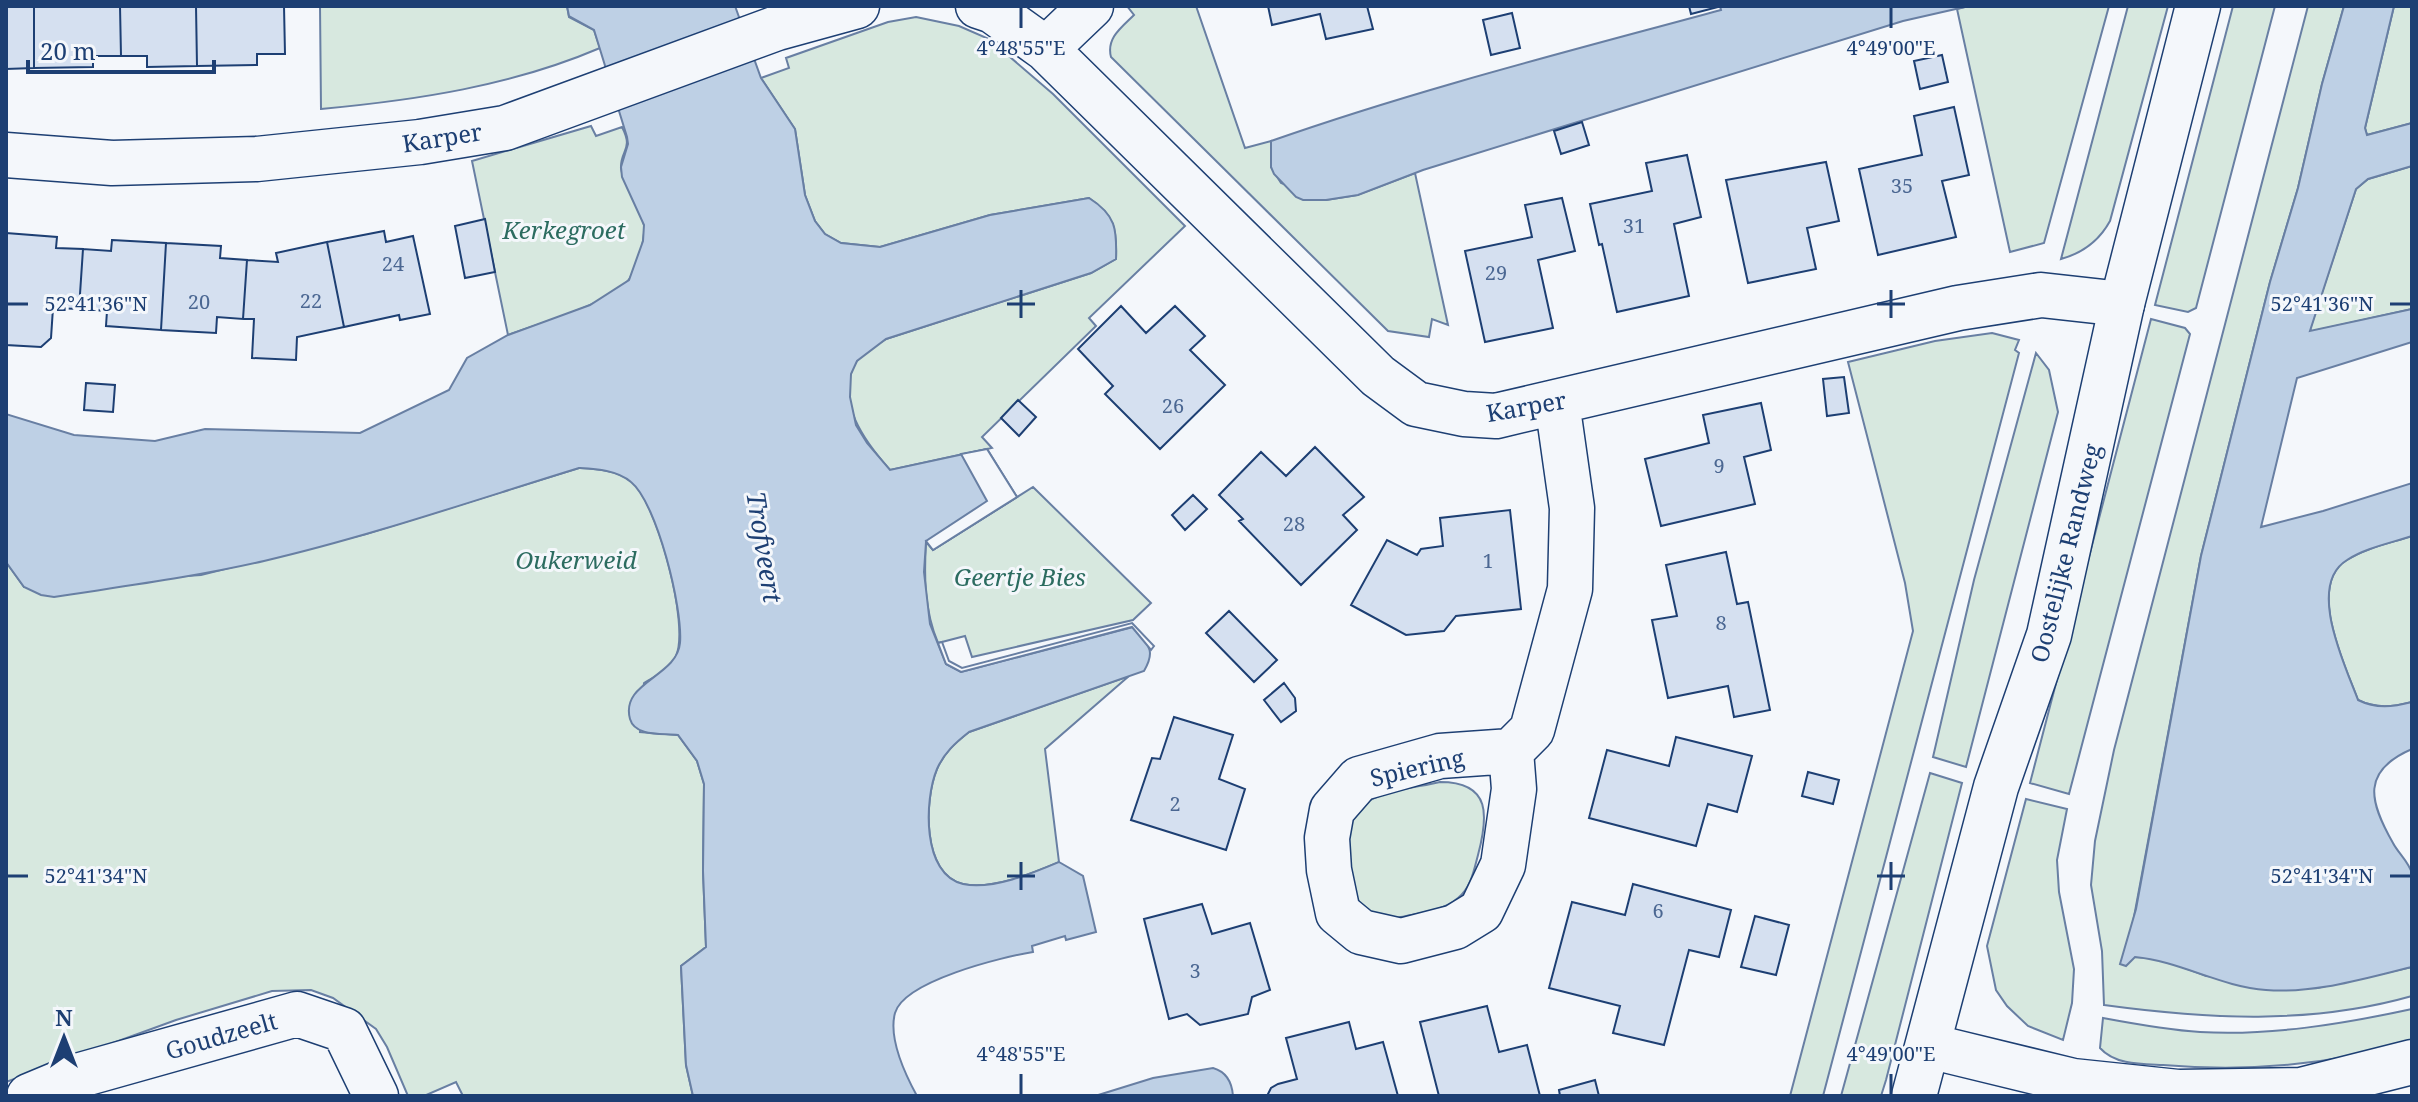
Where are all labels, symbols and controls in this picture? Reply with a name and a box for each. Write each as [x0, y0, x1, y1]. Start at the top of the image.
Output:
scale bar [28, 24, 214, 74]
text: 20 m [40, 34, 96, 67]
text: 4°48'55"E [977, 34, 1065, 61]
text: 4°49'00"E [1847, 34, 1935, 61]
street label: Karper [400, 114, 484, 160]
house number: 35 [1891, 172, 1913, 199]
house number: 31 [1623, 212, 1645, 239]
park label: Kerkegroet [502, 213, 626, 246]
house number: 24 [382, 250, 404, 277]
house number: 29 [1485, 259, 1507, 286]
house number: 22 [300, 287, 322, 314]
house number: 20 [188, 288, 210, 315]
text: 52°41'36"N [45, 290, 147, 317]
text: 52°41'36"N [2271, 290, 2373, 317]
street label: Karper [1483, 383, 1569, 429]
house number: 26 [1162, 392, 1184, 419]
street label: Oostelijke Randweg [2022, 440, 2108, 666]
house number: 9 [1713, 452, 1725, 479]
water label: Trofveert [738, 489, 792, 606]
house number: 28 [1283, 510, 1305, 537]
park label: Oukerweid [515, 543, 637, 576]
house number: 1 [1482, 547, 1494, 574]
park label: Geertje Bies [954, 560, 1086, 593]
house number: 8 [1715, 609, 1727, 636]
street label: Spiering [1367, 740, 1467, 794]
house number: 2 [1169, 790, 1181, 817]
text: 52°41'34"N [45, 862, 147, 889]
text: 52°41'34"N [2271, 862, 2373, 889]
house number: 6 [1652, 897, 1664, 924]
house number: 3 [1189, 957, 1201, 984]
north arrow [24, 998, 104, 1078]
text: N [55, 1002, 73, 1032]
street label: Goudzeelt [161, 1003, 281, 1067]
text: 4°48'55"E [977, 1040, 1065, 1067]
text: 4°49'00"E [1847, 1040, 1935, 1067]

